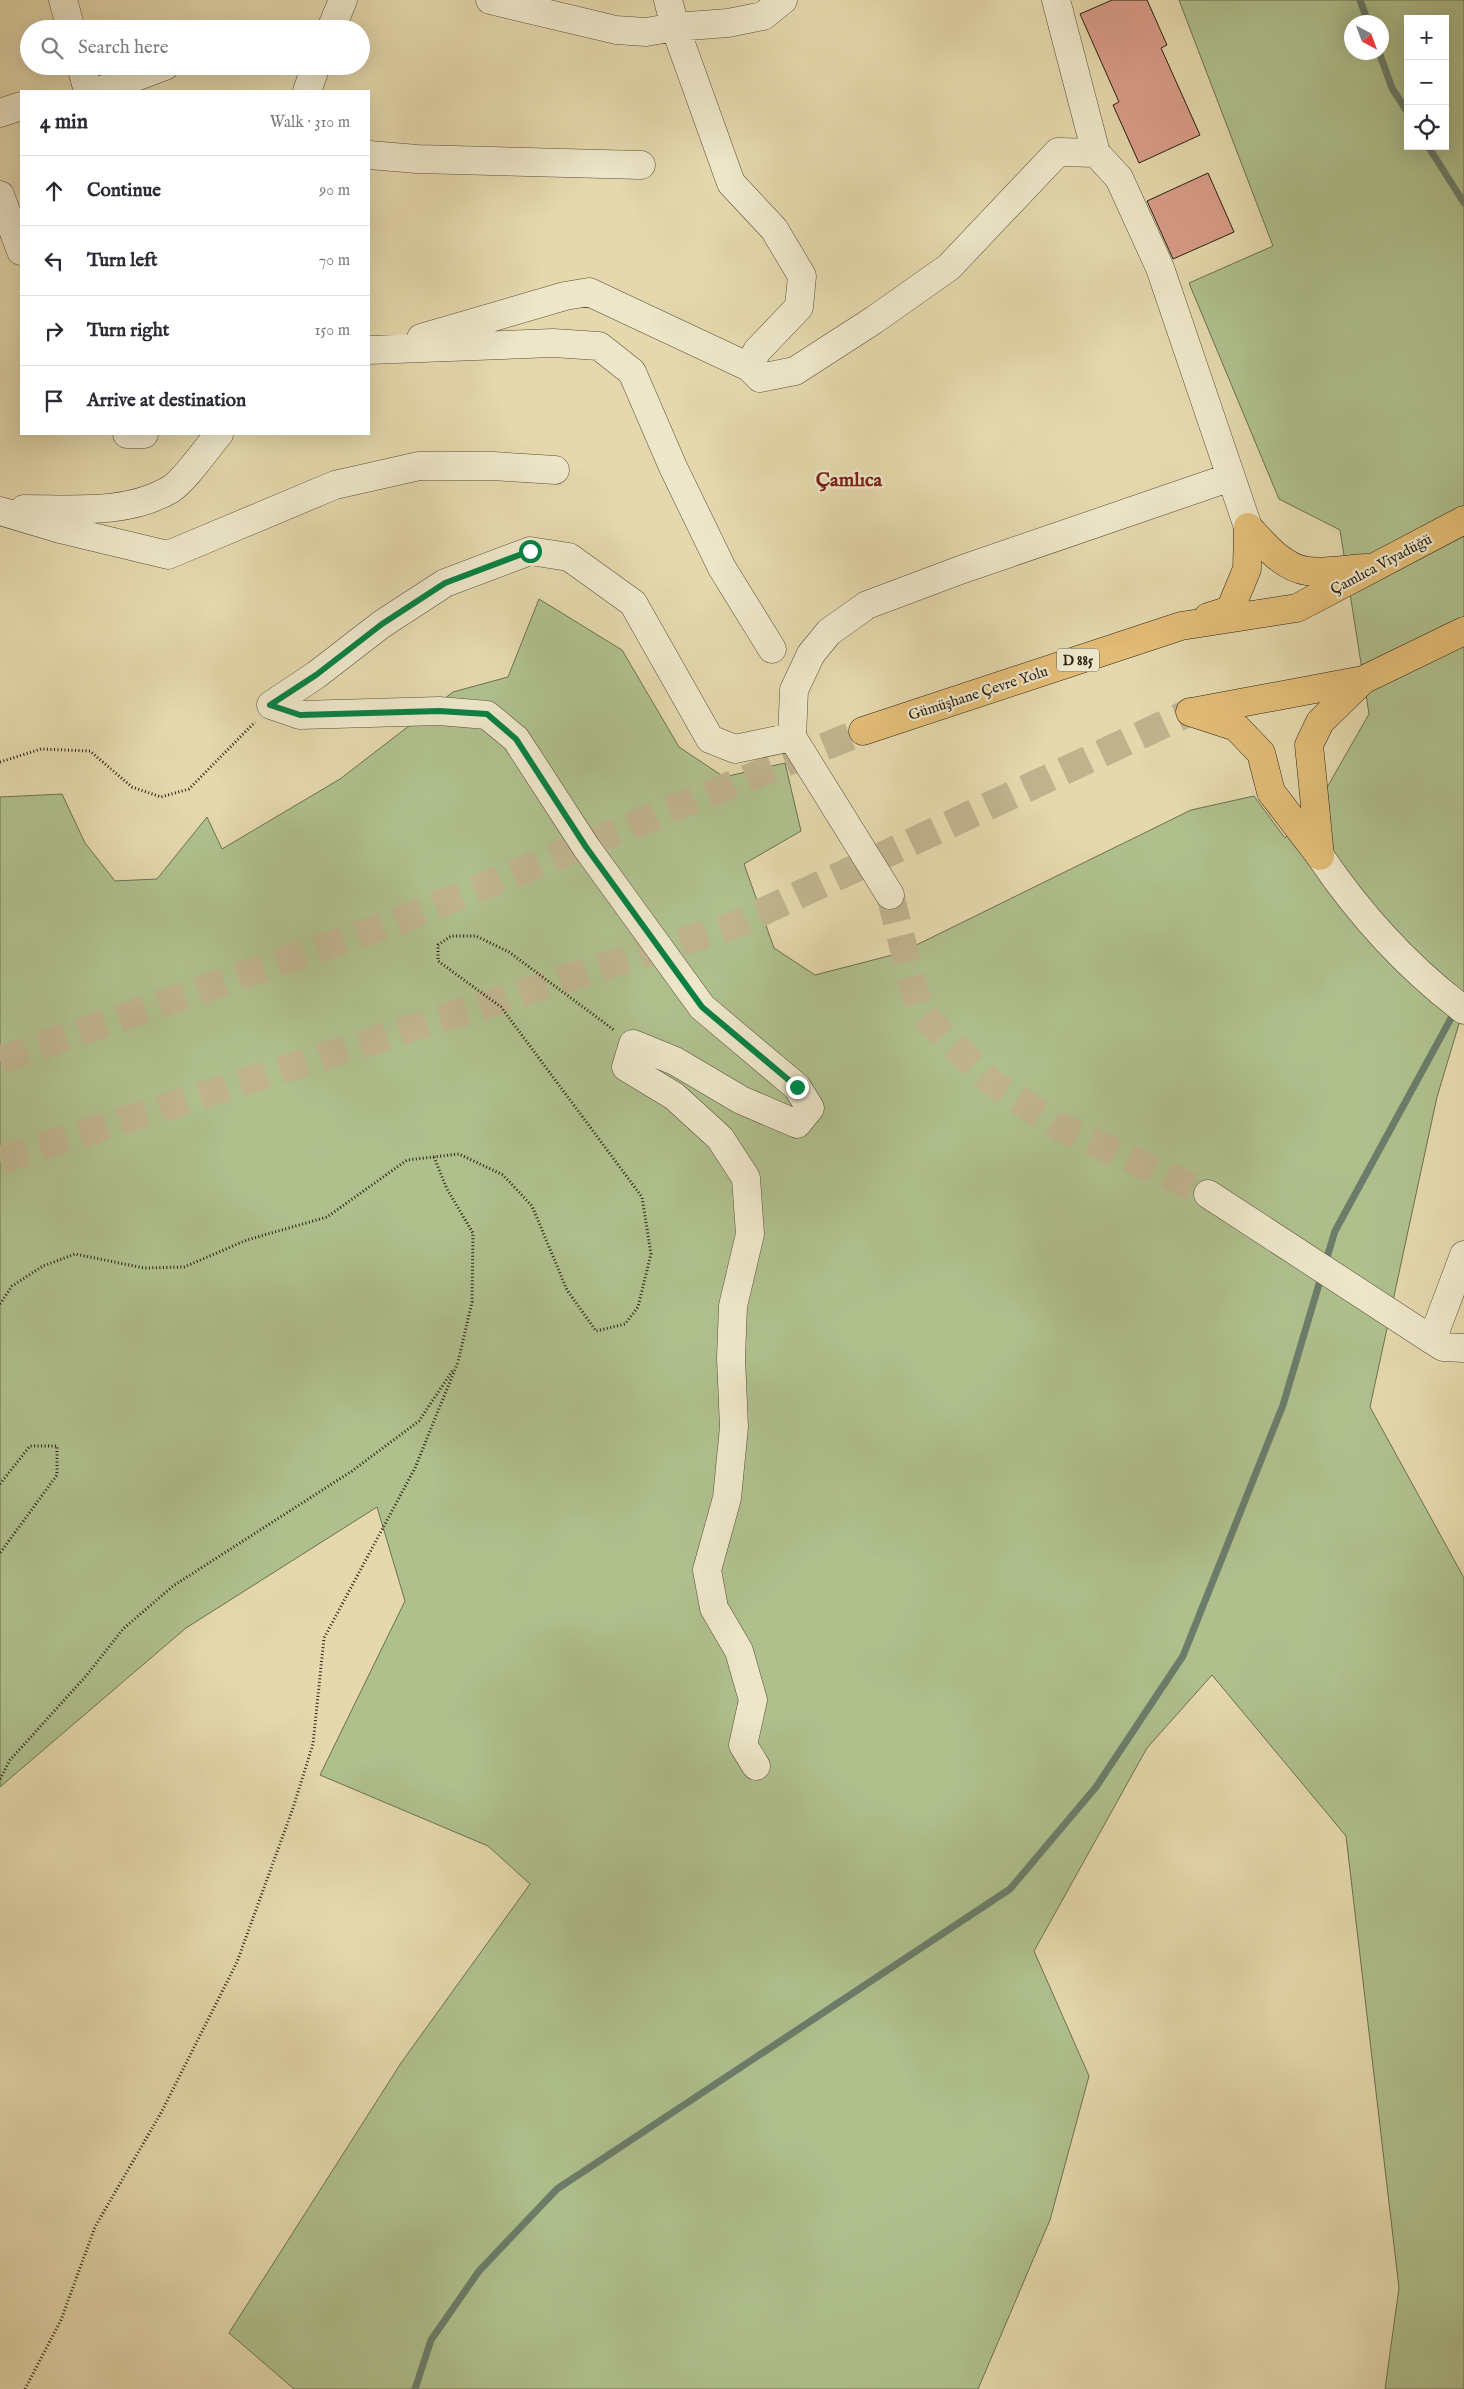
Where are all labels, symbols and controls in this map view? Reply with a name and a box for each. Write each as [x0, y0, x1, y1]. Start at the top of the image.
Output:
north arrow [1344, 15, 1389, 60]
map controls [1404, 15, 1449, 150]
button: + [1404, 15, 1449, 60]
search box [20, 20, 370, 75]
icon: search [38, 34, 66, 62]
text: Search here [78, 36, 169, 60]
button: − [1404, 60, 1449, 105]
button: locate [1404, 105, 1449, 150]
text: 4 min [40, 109, 88, 136]
text: Walk · 310 m [270, 113, 350, 133]
icon: ahead [40, 177, 68, 205]
text: Continue [87, 179, 161, 203]
text: 90 m [319, 181, 350, 201]
icon: left [40, 247, 68, 275]
text: Turn left [87, 249, 158, 273]
text: 70 m [319, 251, 350, 271]
icon: right [40, 317, 68, 345]
text: Turn right [87, 319, 169, 343]
text: 150 m [315, 321, 350, 341]
icon: arrive [40, 387, 68, 415]
text: Arrive at destination [87, 389, 246, 413]
district label: Çamlıca [816, 468, 883, 493]
street label: Çamlıca Viyadüğü [1327, 530, 1435, 599]
route start [519, 540, 542, 563]
road number: D 885 [1057, 648, 1099, 672]
street label: Gümüşhane Çevre Yolu [906, 662, 1051, 725]
route end [786, 1076, 809, 1099]

